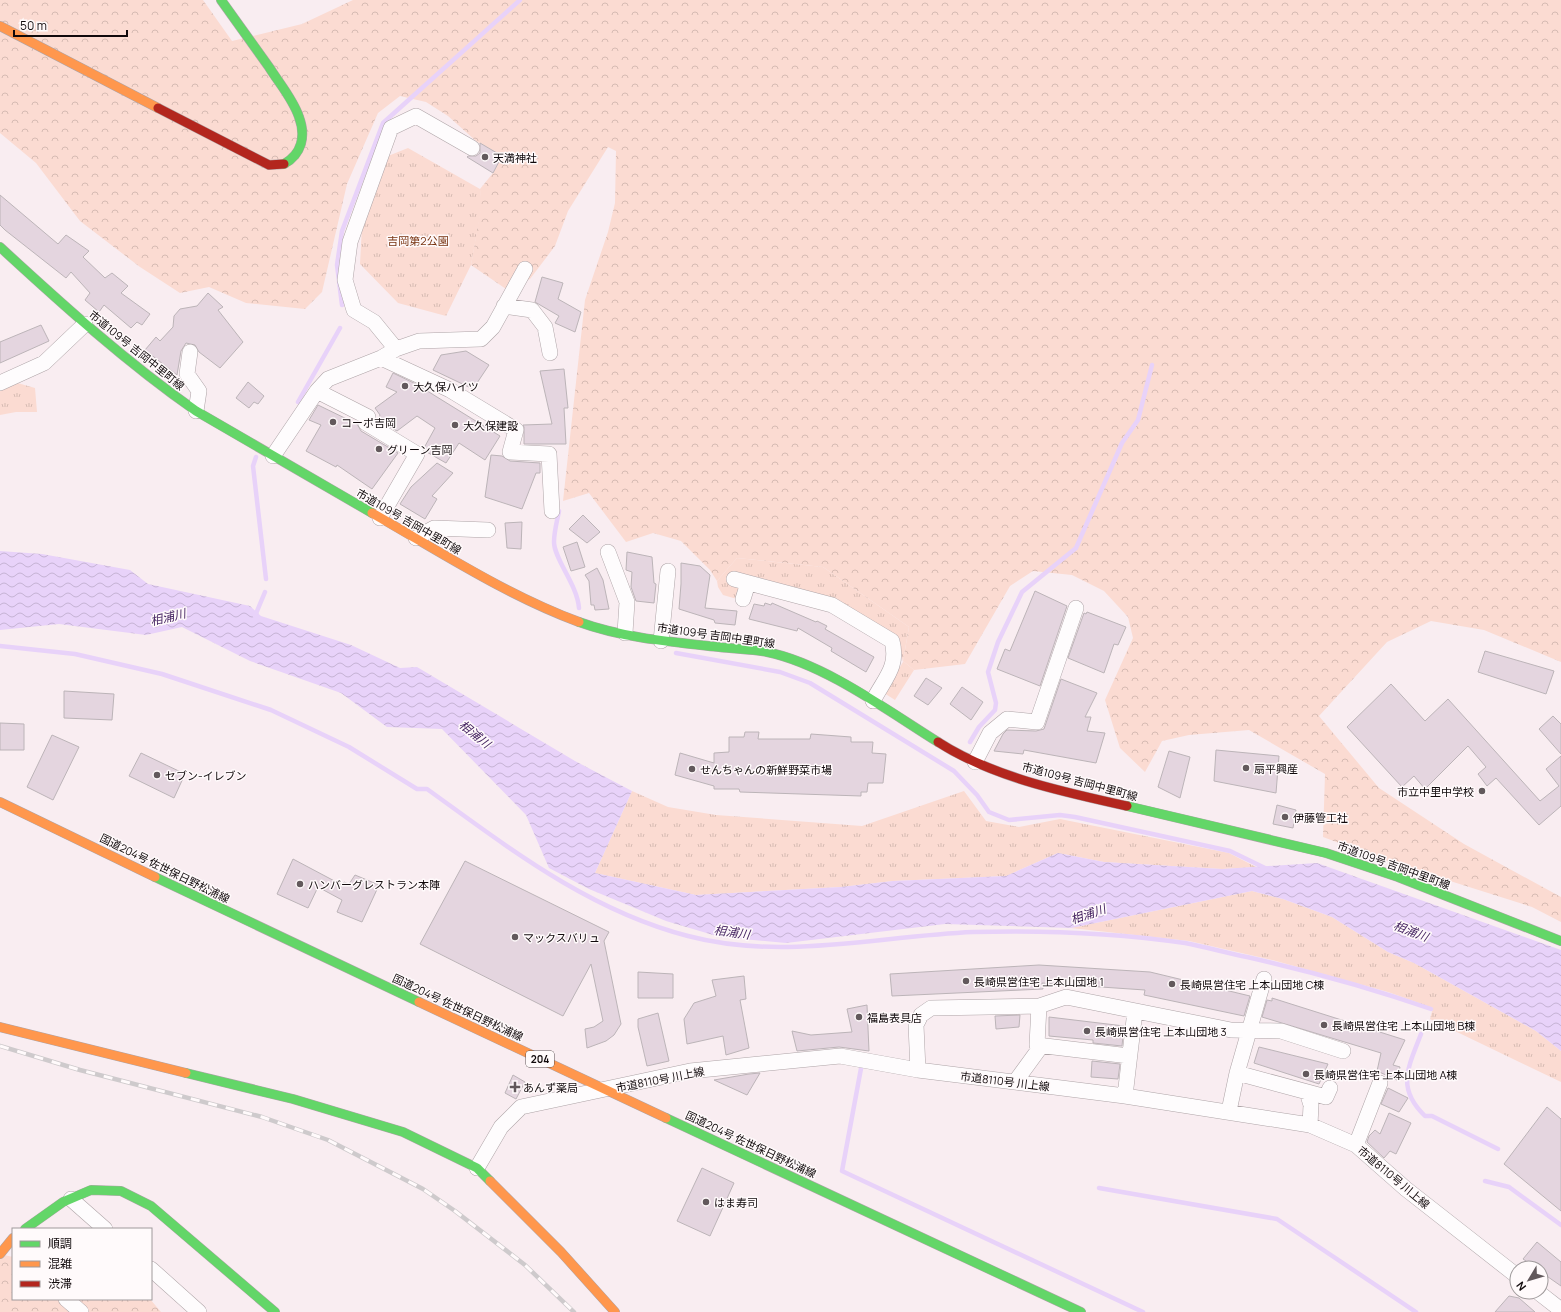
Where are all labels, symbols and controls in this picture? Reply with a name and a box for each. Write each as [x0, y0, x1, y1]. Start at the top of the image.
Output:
scale bar [14, 12, 127, 38]
text: 50 m [20, 17, 47, 34]
place label: 天満神社 [493, 150, 537, 165]
marker: 天満神社 [480, 152, 490, 162]
park label: 吉岡第2公園 [387, 233, 449, 248]
street label: 市道109号 吉岡中里町線 [86, 307, 188, 393]
place label: 大久保ハイツ [413, 379, 479, 394]
marker: 大久保ハイツ [400, 381, 410, 391]
place label: コーポ吉岡 [341, 415, 396, 430]
marker: コーポ吉岡 [328, 417, 338, 427]
place label: 大久保建設 [463, 418, 518, 433]
marker: 大久保建設 [450, 420, 460, 430]
place label: グリーン吉岡 [387, 442, 452, 457]
marker: グリーン吉岡 [374, 444, 384, 454]
street label: 市道109号 吉岡中里町線 [354, 485, 464, 557]
water label: 相浦川 [149, 604, 189, 629]
street label: 市道109号 吉岡中里町線 [656, 619, 776, 651]
water label: 相浦川 [456, 716, 496, 753]
street label: 市道109号 吉岡中里町線 [1021, 758, 1139, 804]
place label: 扇平興産 [1254, 761, 1298, 776]
place label: せんちゃんの新鮮野菜市場 [700, 762, 832, 777]
marker: 扇平興産 [1241, 763, 1251, 773]
marker: せんちゃんの新鮮野菜市場 [687, 764, 697, 774]
place label: セブン-イレブン [165, 768, 247, 783]
marker: セブン-イレブン [152, 770, 162, 780]
place label: 市立中里中学校 [1397, 784, 1474, 799]
marker: 市立中里中学校 [1477, 786, 1487, 796]
place label: 伊藤管工社 [1293, 810, 1348, 825]
marker: 伊藤管工社 [1280, 812, 1290, 822]
street label: 国道204号 佐世保日野松浦線 [98, 830, 232, 906]
street label: 市道109号 吉岡中里町線 [1336, 838, 1452, 892]
place label: ハンバーグレストラン本陣 [308, 877, 440, 892]
marker: ハンバーグレストラン本陣 [295, 879, 305, 889]
water label: 相浦川 [1068, 899, 1110, 928]
water label: 相浦川 [1391, 917, 1433, 946]
water label: 相浦川 [713, 921, 753, 943]
place label: マックスバリュ [523, 930, 600, 945]
marker: マックスバリュ [510, 932, 520, 942]
street label: 国道204号 佐世保日野松浦線 [390, 970, 526, 1044]
place label: 長崎県営住宅 上本山団地 1 [974, 974, 1104, 989]
marker: 長崎県営住宅 上本山団地 1 [961, 976, 971, 986]
place label: 長崎県営住宅 上本山団地 C棟 [1180, 977, 1324, 992]
marker: 長崎県営住宅 上本山団地 C棟 [1167, 979, 1177, 989]
place label: 福島表具店 [867, 1010, 922, 1025]
marker: 福島表具店 [854, 1012, 864, 1022]
place label: 長崎県営住宅 上本山団地 B棟 [1332, 1018, 1475, 1033]
marker: 長崎県営住宅 上本山団地 B棟 [1319, 1020, 1329, 1030]
place label: 長崎県営住宅 上本山団地 3 [1095, 1024, 1226, 1039]
marker: 長崎県営住宅 上本山団地 3 [1082, 1026, 1092, 1036]
road number: 204 [526, 1051, 554, 1067]
street label: 市道8110号 川上線 [614, 1063, 706, 1095]
place label: 長崎県営住宅 上本山団地 A棟 [1314, 1067, 1457, 1082]
street label: 市道8110号 川上線 [959, 1068, 1051, 1094]
marker: 長崎県営住宅 上本山団地 A棟 [1301, 1069, 1311, 1079]
place label: あんず薬局 [523, 1080, 578, 1095]
marker: あんず薬局 [510, 1082, 520, 1092]
street label: 国道204号 佐世保日野松浦線 [683, 1107, 819, 1181]
street label: 市道8110号 川上線 [1355, 1142, 1433, 1212]
place label: はま寿司 [714, 1195, 758, 1210]
marker: はま寿司 [701, 1197, 711, 1207]
legend [12, 1228, 152, 1300]
text: 順調 [48, 1235, 72, 1252]
text: 混雑 [48, 1255, 72, 1272]
north arrow [1509, 1260, 1549, 1300]
text: 渋滞 [48, 1275, 72, 1292]
text: N [1512, 1279, 1529, 1294]

